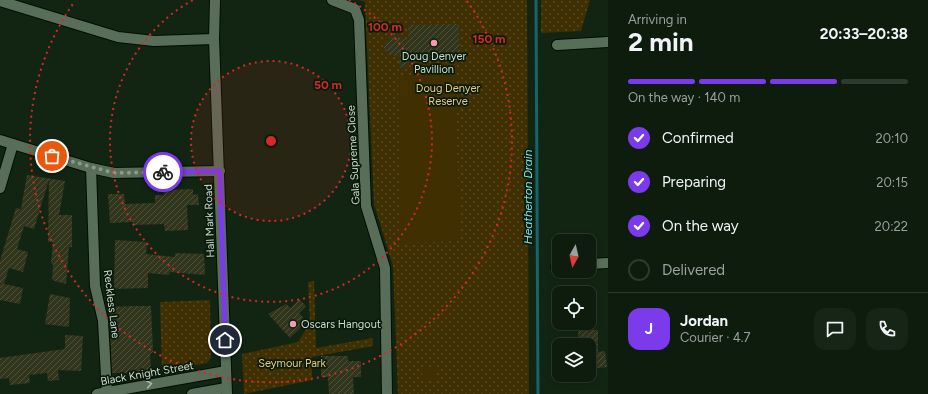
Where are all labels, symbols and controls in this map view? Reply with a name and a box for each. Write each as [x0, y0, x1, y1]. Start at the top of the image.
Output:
text: Arriving in [628, 12, 687, 27]
text: 100 m [368, 20, 402, 34]
text: 20:33–20:38 [820, 25, 908, 43]
text: 2 min [628, 26, 694, 58]
text: 150 m [472, 32, 506, 46]
marker: Doug Denyer Pavillion [429, 38, 439, 48]
place label: Doug Denyer Pavillion [402, 50, 466, 76]
text: 50 m [314, 78, 342, 92]
park label: Doug Denyer Reserve [416, 82, 480, 108]
text: On the way · 140 m [628, 90, 740, 105]
street label: Gala Supreme Close [344, 105, 363, 205]
icon: check [628, 127, 650, 149]
text: Confirmed [662, 129, 734, 147]
text: 20:10 [875, 131, 908, 146]
centre of rings [264, 134, 278, 148]
pin [35, 139, 69, 173]
icon: bag [41, 145, 63, 167]
water label: Heatherton Drain [521, 149, 535, 244]
courier [143, 152, 183, 192]
icon: bike [152, 161, 174, 183]
icon: check [628, 171, 650, 193]
text: Preparing [662, 173, 726, 191]
text: 20:15 [876, 175, 908, 190]
street label: Hall Mark Road [202, 184, 217, 258]
icon: check [628, 215, 650, 237]
text: On the way [662, 217, 739, 235]
text: 20:22 [875, 219, 908, 234]
north arrow [552, 234, 596, 278]
map controls [552, 234, 596, 382]
text: Delivered [662, 261, 725, 279]
street label: Reckless Lane [101, 269, 122, 339]
button: locate [552, 286, 596, 330]
button: chat [814, 308, 856, 350]
button: phone [866, 308, 908, 350]
text: Jordan [680, 312, 728, 330]
place label: Oscars Hangout [301, 318, 381, 331]
marker: Oscars Hangout [288, 319, 298, 329]
text: J [645, 320, 653, 338]
pin [208, 323, 242, 357]
icon: home [214, 329, 236, 351]
text: Courier · 4.7 [680, 330, 751, 345]
button: layers [552, 338, 596, 382]
park label: Seymour Park [258, 357, 326, 370]
street label: Black Knight Street [99, 359, 195, 388]
one-way arrow [146, 381, 152, 389]

